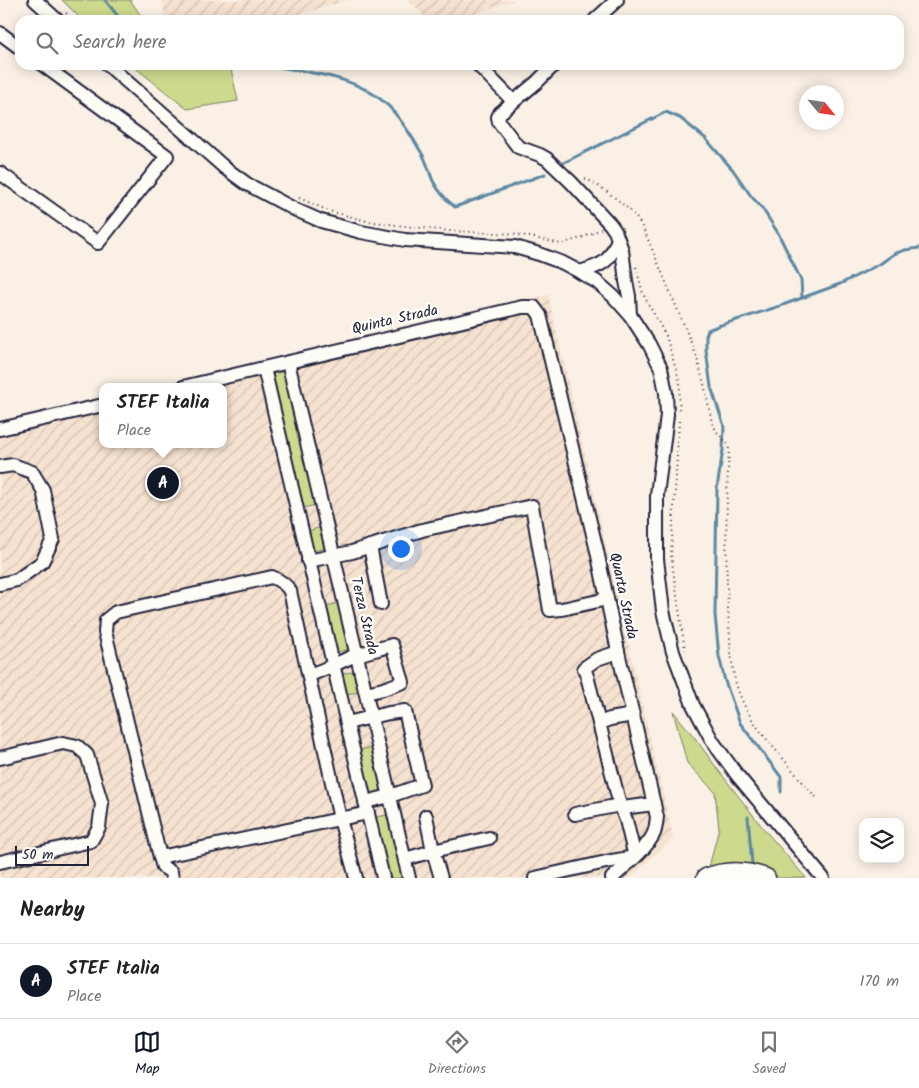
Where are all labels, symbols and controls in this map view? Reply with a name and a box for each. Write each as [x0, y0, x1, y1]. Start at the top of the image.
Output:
search box [15, 15, 904, 70]
text: Search here [73, 28, 167, 58]
icon: search [33, 29, 61, 57]
north arrow [799, 85, 844, 130]
street label: Quinta Strada [350, 298, 440, 342]
popup [99, 383, 227, 448]
text: STEF Italia [117, 388, 209, 418]
text: Place [117, 418, 151, 443]
pin: A [147, 464, 179, 502]
your location [388, 536, 414, 562]
street label: Quarta Strada [602, 550, 644, 642]
street label: Terza Strada [343, 574, 385, 658]
map controls [859, 818, 904, 863]
button: layers [859, 818, 904, 863]
scale bar [15, 843, 89, 866]
text: 50 m [22, 844, 53, 866]
text: Nearby [20, 894, 85, 927]
text: STEF Italia [67, 954, 160, 984]
text: A [31, 969, 41, 994]
text: 170 m [859, 969, 899, 994]
text: Place [67, 984, 101, 1009]
tab: Map [133, 1028, 161, 1080]
tab: Directions [428, 1028, 486, 1080]
tab: Saved [752, 1028, 786, 1080]

